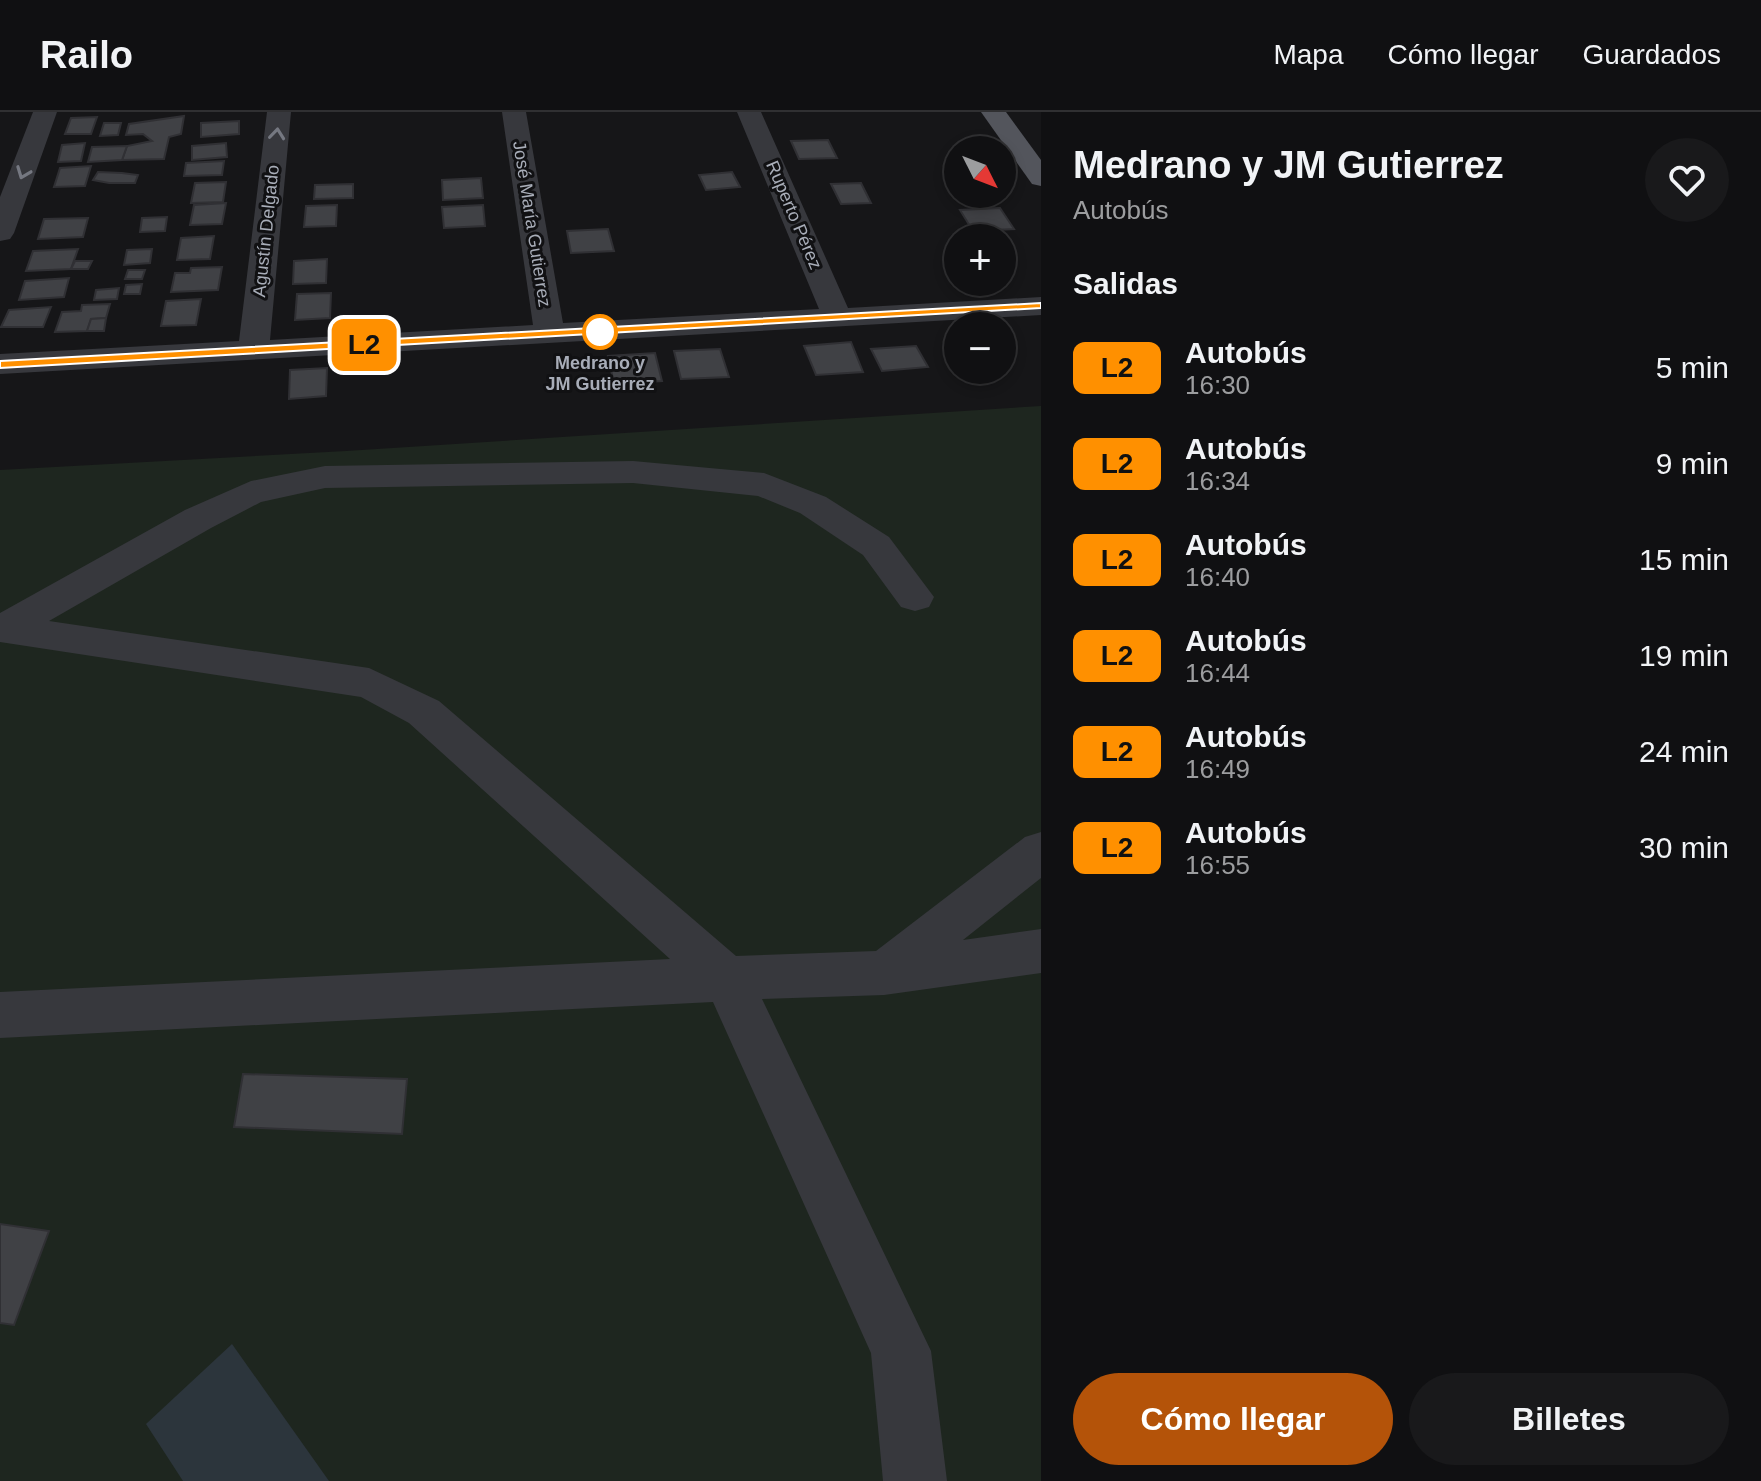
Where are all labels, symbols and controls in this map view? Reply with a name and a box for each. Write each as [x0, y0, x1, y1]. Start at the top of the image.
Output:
text: Railo [40, 34, 133, 76]
text: Mapa [1273, 39, 1344, 70]
text: Cómo llegar [1388, 39, 1538, 70]
text: Guardados [1582, 39, 1721, 70]
one-way arrow [269, 127, 286, 140]
north arrow [944, 136, 1016, 208]
map controls [944, 136, 1016, 384]
button: heart [1645, 138, 1729, 222]
street label: José María Gutierrez [509, 139, 555, 309]
text: Medrano y JM Gutierrez [1073, 144, 1504, 186]
street label: Ruperto Pérez [762, 158, 826, 272]
street label: Agustín Delgado [249, 164, 283, 298]
one-way arrow [16, 165, 33, 179]
text: Autobús [1073, 195, 1168, 225]
button: + [944, 224, 1016, 296]
text: Salidas [1073, 267, 1178, 300]
button: − [944, 312, 1016, 384]
marker: Medrano y JM Gutierrez [583, 315, 617, 349]
line badge: L2 [328, 319, 400, 371]
text: L2 [348, 329, 380, 360]
text: Autobús [1185, 336, 1307, 369]
text: 5 min [1656, 351, 1729, 384]
text: L2 [1101, 352, 1133, 383]
place label: Medrano y JM Gutierrez [545, 353, 655, 394]
text: 16:30 [1185, 370, 1250, 400]
text: Autobús [1185, 432, 1307, 465]
text: 9 min [1656, 447, 1729, 480]
text: L2 [1101, 448, 1133, 479]
text: 16:34 [1185, 466, 1250, 496]
text: Autobús [1185, 528, 1307, 561]
text: 15 min [1639, 543, 1729, 576]
text: L2 [1101, 544, 1133, 575]
text: 16:40 [1185, 562, 1250, 592]
text: Autobús [1185, 624, 1307, 657]
text: 19 min [1639, 639, 1729, 672]
text: L2 [1101, 640, 1133, 671]
text: 16:44 [1185, 658, 1250, 688]
text: Autobús [1185, 720, 1307, 753]
text: 24 min [1639, 735, 1729, 768]
text: L2 [1101, 736, 1133, 767]
text: 16:49 [1185, 754, 1250, 784]
text: Autobús [1185, 816, 1307, 849]
text: 30 min [1639, 831, 1729, 864]
text: L2 [1101, 832, 1133, 863]
text: 16:55 [1185, 850, 1250, 880]
button: Cómo llegar [1073, 1373, 1393, 1465]
button: Billetes [1409, 1373, 1729, 1465]

